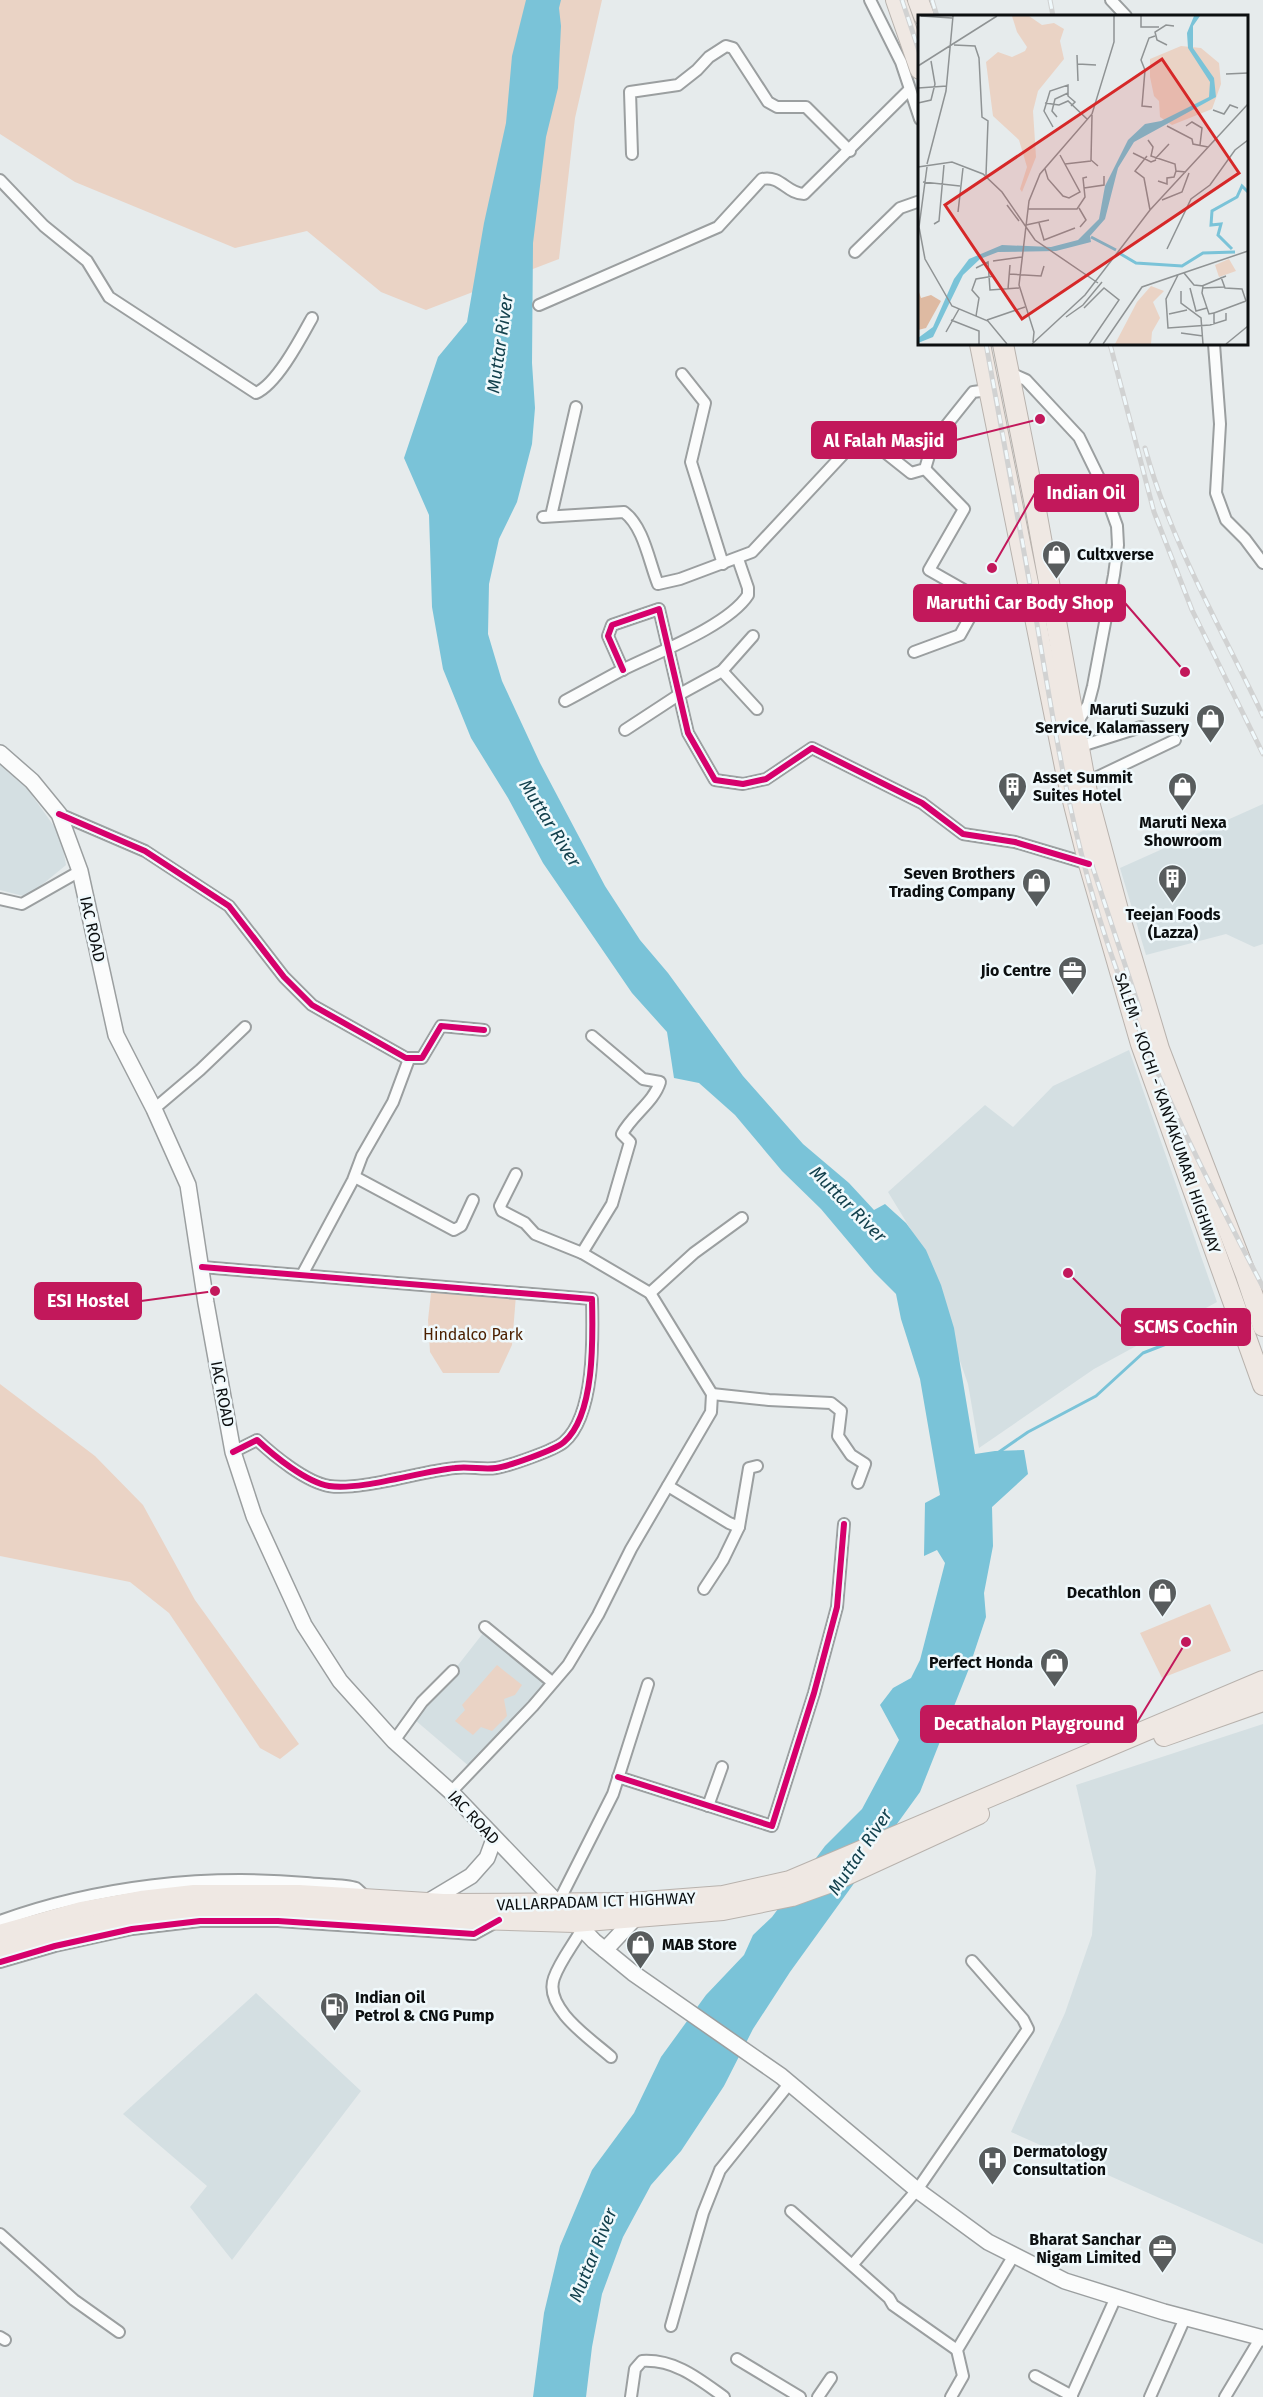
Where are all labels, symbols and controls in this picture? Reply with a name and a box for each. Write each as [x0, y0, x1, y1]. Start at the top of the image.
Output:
inset map [918, 15, 1248, 345]
water label: Muttar River [482, 292, 518, 395]
callout: Al Falah Masjid [812, 422, 956, 458]
text: Al Falah Masjid [823, 430, 944, 452]
callout: Indian Oil [1035, 475, 1138, 511]
text: Indian Oil [1047, 482, 1126, 504]
shop icon: Cultxverse [1040, 538, 1072, 580]
place label: Cultxverse [1077, 545, 1154, 564]
callout: Maruthi Car Body Shop [914, 585, 1125, 621]
text: Maruthi Car Body Shop [926, 592, 1114, 614]
place label: Maruti Suzuki Service, Kalamassery [1035, 700, 1190, 737]
shop icon: Maruti Suzuki Service, Kalamassery [1194, 702, 1226, 744]
place label: Asset Summit Suites Hotel [1032, 768, 1133, 805]
building icon: Asset Summit Suites Hotel [996, 770, 1028, 812]
shop icon: Maruti Nexa Showroom [1167, 770, 1199, 812]
water label: Muttar River [514, 775, 586, 872]
place label: Maruti Nexa Showroom [1139, 813, 1227, 850]
building icon: Teejan Foods (Lazza) [1157, 862, 1189, 904]
place label: Seven Brothers Trading Company [889, 864, 1016, 901]
shop icon: Seven Brothers Trading Company [1020, 866, 1052, 908]
street label: IAC ROAD [76, 894, 109, 964]
place label: Teejan Foods (Lazza) [1126, 905, 1221, 942]
office icon: Jio Centre [1056, 954, 1088, 996]
place label: Jio Centre [979, 961, 1051, 980]
street label: SALEM - KOCHI - KANYAKUMARI HIGHWAY [1110, 970, 1225, 1256]
water label: Muttar River [805, 1161, 892, 1248]
callout: ESI Hostel [35, 1283, 141, 1319]
text: ESI Hostel [47, 1290, 130, 1312]
callout: SCMS Cochin [1122, 1309, 1250, 1345]
text: SCMS Cochin [1134, 1316, 1238, 1338]
park label: Hindalco Park [423, 1325, 524, 1344]
street label: IAC ROAD [207, 1359, 238, 1429]
shop icon: Decathlon [1146, 1576, 1178, 1618]
place label: Decathlon [1067, 1583, 1141, 1602]
shop icon: Perfect Honda [1038, 1646, 1070, 1688]
place label: Perfect Honda [929, 1653, 1033, 1672]
callout: Decathalon Playground [921, 1706, 1136, 1742]
text: Decathalon Playground [934, 1713, 1124, 1735]
street label: IAC ROAD [444, 1786, 503, 1848]
water label: Muttar River [823, 1804, 897, 1899]
street label: VALLARPADAM ICT HIGHWAY [496, 1889, 696, 1914]
shop icon: MAB Store [625, 1928, 657, 1970]
place label: MAB Store [662, 1935, 737, 1954]
place label: Indian Oil Petrol & CNG Pump [355, 1988, 494, 2025]
fuel station icon: Indian Oil Petrol & CNG Pump [318, 1990, 350, 2032]
place label: Dermatology Consultation [1013, 2142, 1108, 2179]
hospital icon: Dermatology Consultation [976, 2144, 1008, 2186]
water label: Muttar River [564, 2204, 622, 2305]
place label: Bharat Sanchar Nigam Limited [1029, 2230, 1142, 2267]
office icon: Bharat Sanchar Nigam Limited [1146, 2232, 1178, 2274]

